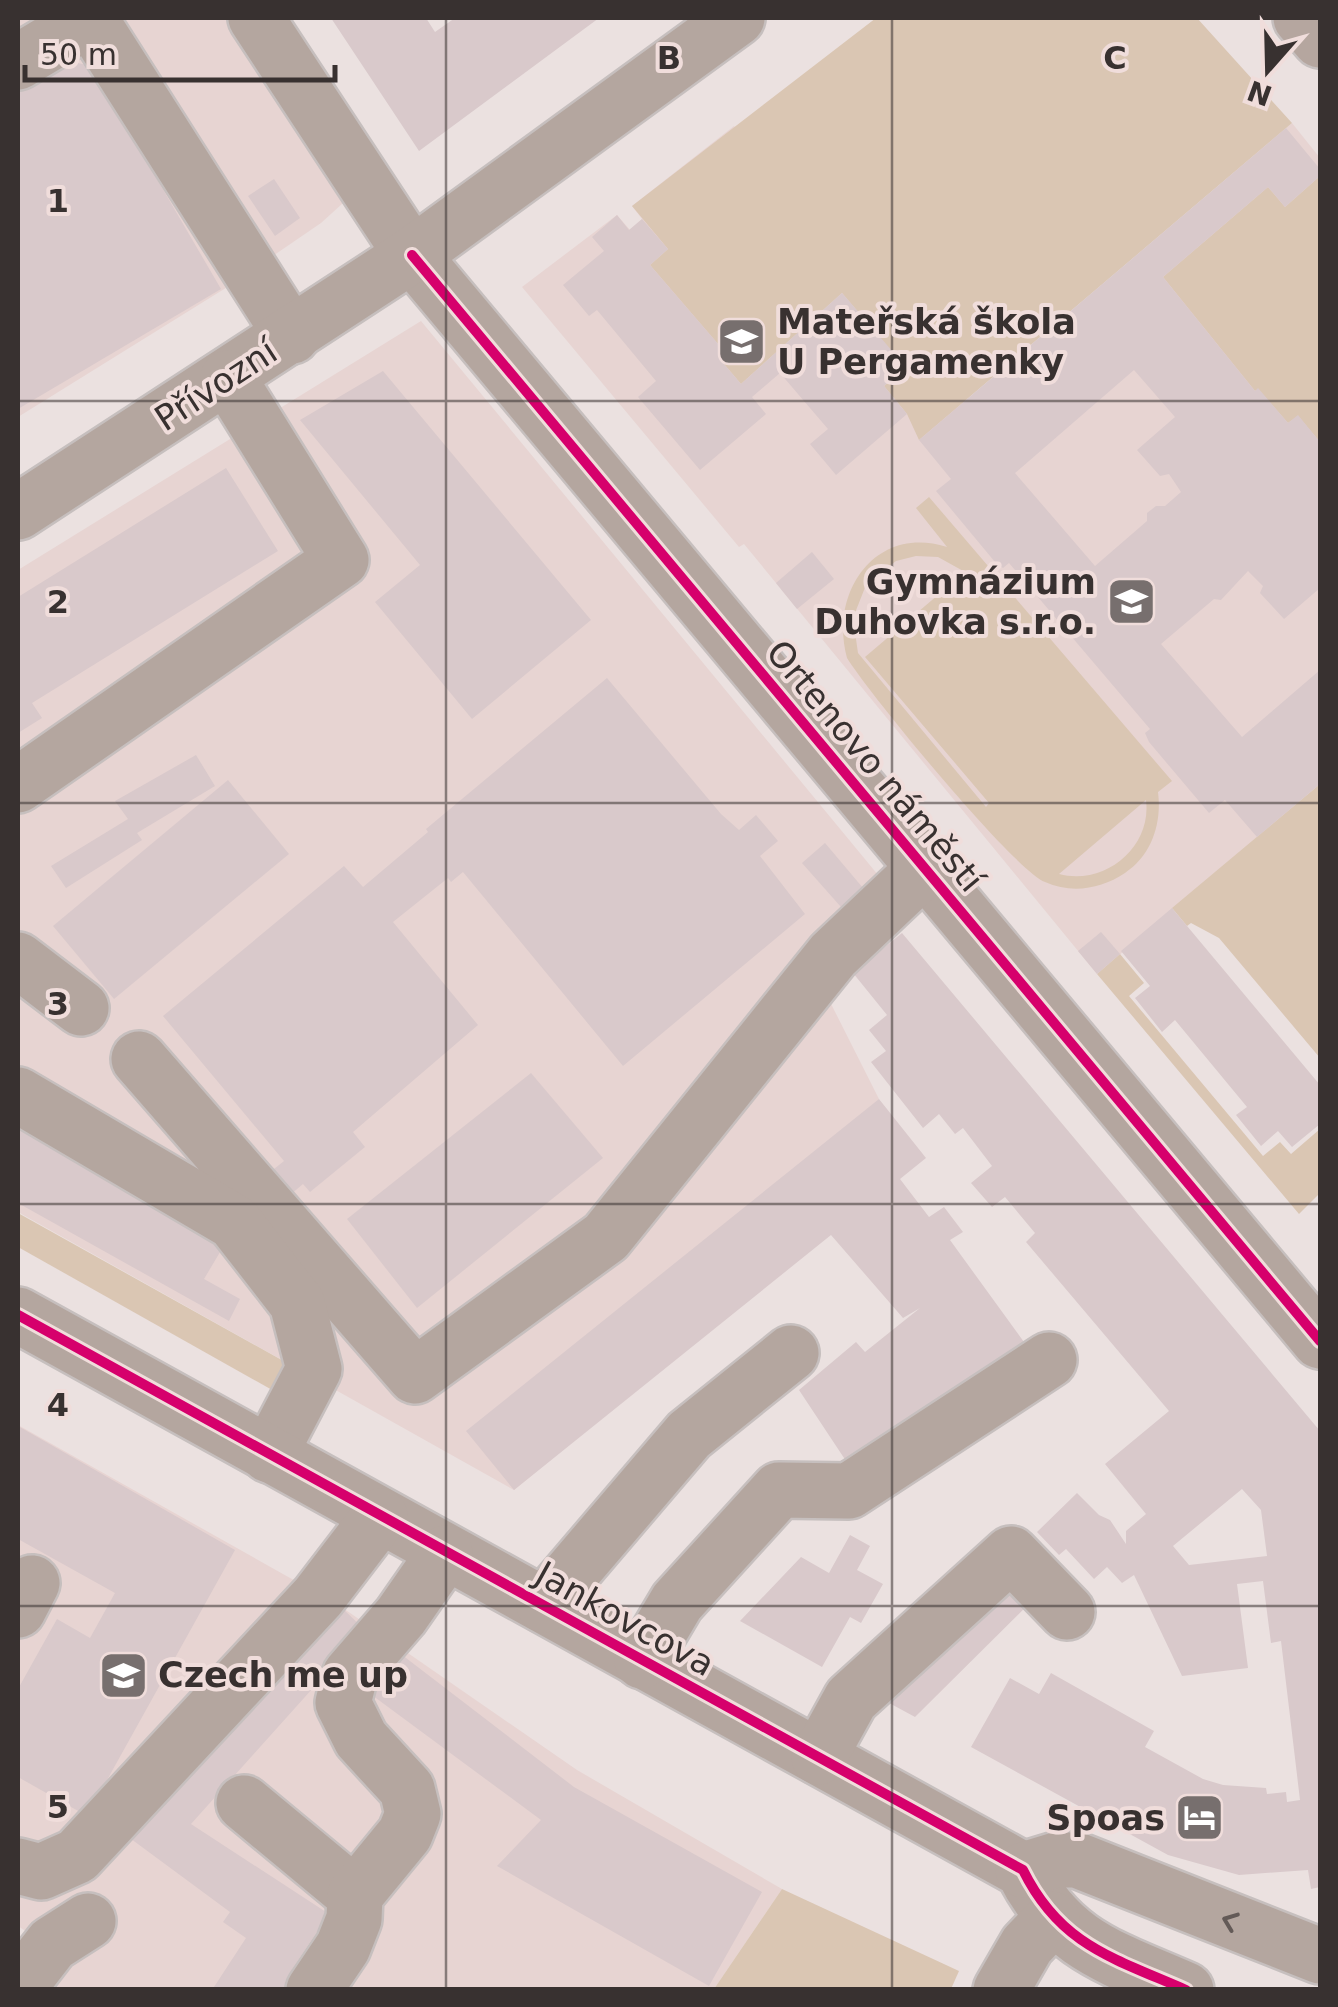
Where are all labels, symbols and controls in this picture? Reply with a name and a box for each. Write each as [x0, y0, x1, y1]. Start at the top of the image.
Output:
scale bar [25, 20, 335, 82]
north arrow [1218, 20, 1318, 120]
text: 50 m [40, 37, 117, 72]
text: B [657, 39, 681, 77]
text: C [1103, 39, 1127, 77]
text: N [1243, 74, 1276, 113]
text: 1 [47, 182, 69, 220]
place label: Mateřská škola U Pergamenky [777, 302, 1076, 382]
school or university icon: Mateřská škola U Pergamenky [716, 316, 768, 368]
street label: Přívozní [148, 330, 285, 439]
place label: Gymnázium Duhovka s.r.o. [814, 562, 1096, 642]
school or university icon: Gymnázium Duhovka s.r.o. [1105, 576, 1157, 628]
text: 2 [47, 583, 69, 621]
street label: Ortenovo náměstí [758, 632, 992, 900]
text: 3 [47, 985, 69, 1023]
text: 4 [47, 1386, 69, 1424]
street label: Jankovcova [527, 1553, 721, 1684]
school or university icon: Czech me up [97, 1649, 149, 1701]
place label: Czech me up [158, 1655, 408, 1695]
text: 5 [47, 1788, 69, 1826]
hotel icon: Spoas [1174, 1792, 1226, 1844]
place label: Spoas [1046, 1798, 1165, 1838]
one-way arrow [1222, 1912, 1239, 1933]

